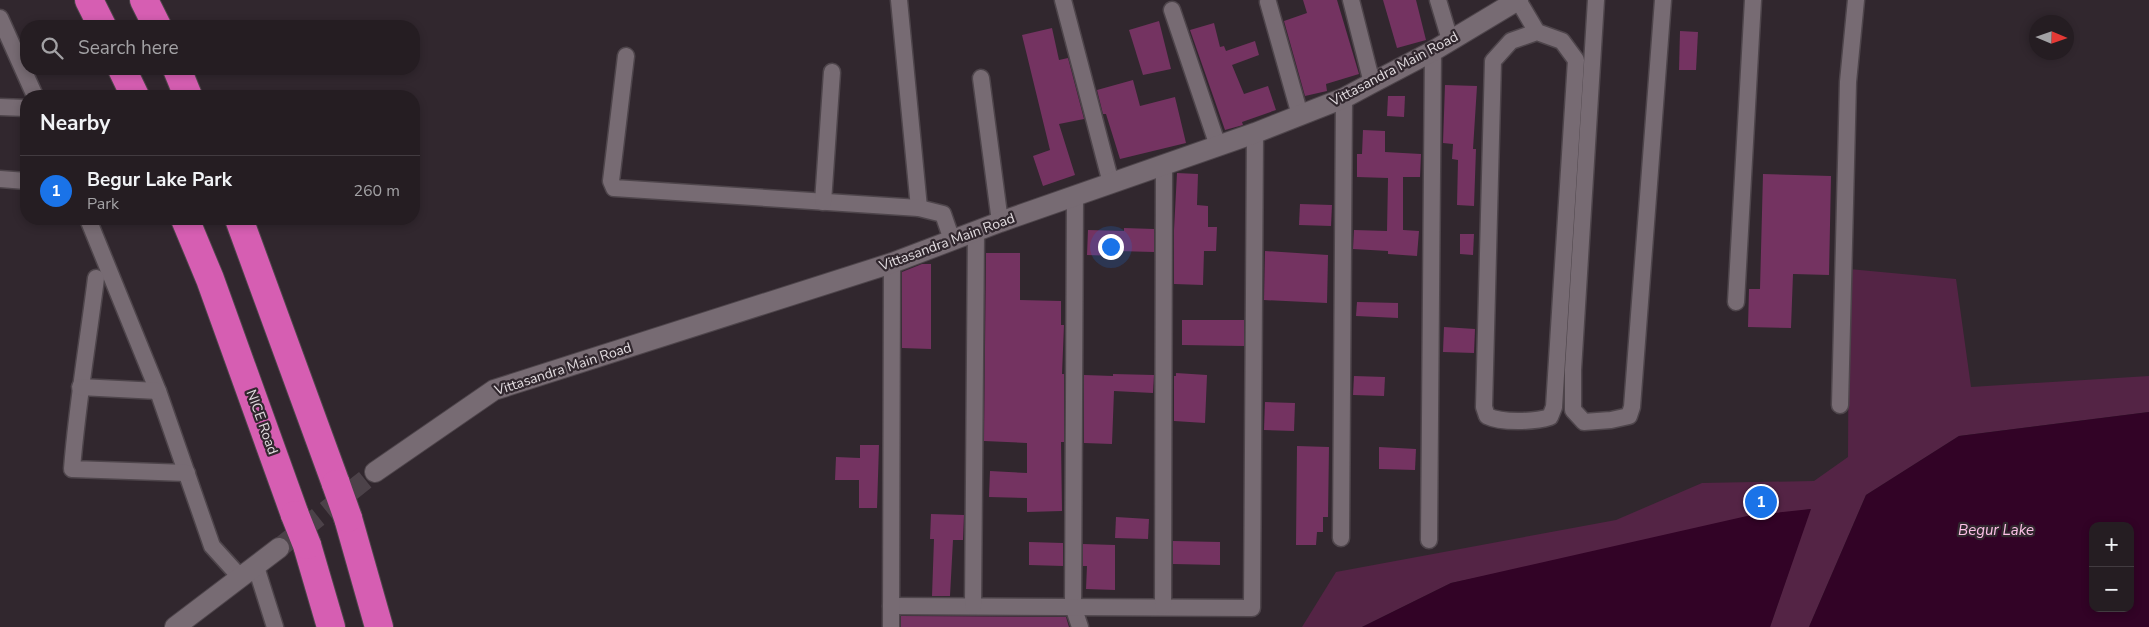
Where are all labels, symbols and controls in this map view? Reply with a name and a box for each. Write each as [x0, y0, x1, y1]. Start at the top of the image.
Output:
north arrow [2029, 15, 2074, 60]
search box [20, 20, 420, 75]
street label: Vittasandra Main Road [1326, 27, 1462, 111]
icon: search [38, 34, 66, 62]
text: Search here [78, 35, 179, 61]
text: Nearby [40, 109, 110, 137]
text: Begur Lake Park [87, 167, 232, 193]
text: 1 [51, 180, 61, 202]
text: 260 m [353, 180, 400, 202]
text: Park [87, 193, 119, 215]
street label: Vittasandra Main Road [876, 209, 1017, 276]
your location [1098, 234, 1124, 260]
street label: Vittasandra Main Road [491, 338, 634, 400]
street label: NICE Road [241, 387, 283, 457]
pin: 1 [1745, 483, 1777, 521]
water label: Begur Lake [1958, 520, 2034, 540]
map controls [2089, 522, 2134, 612]
button: + [2089, 522, 2134, 567]
button: − [2089, 567, 2134, 612]

